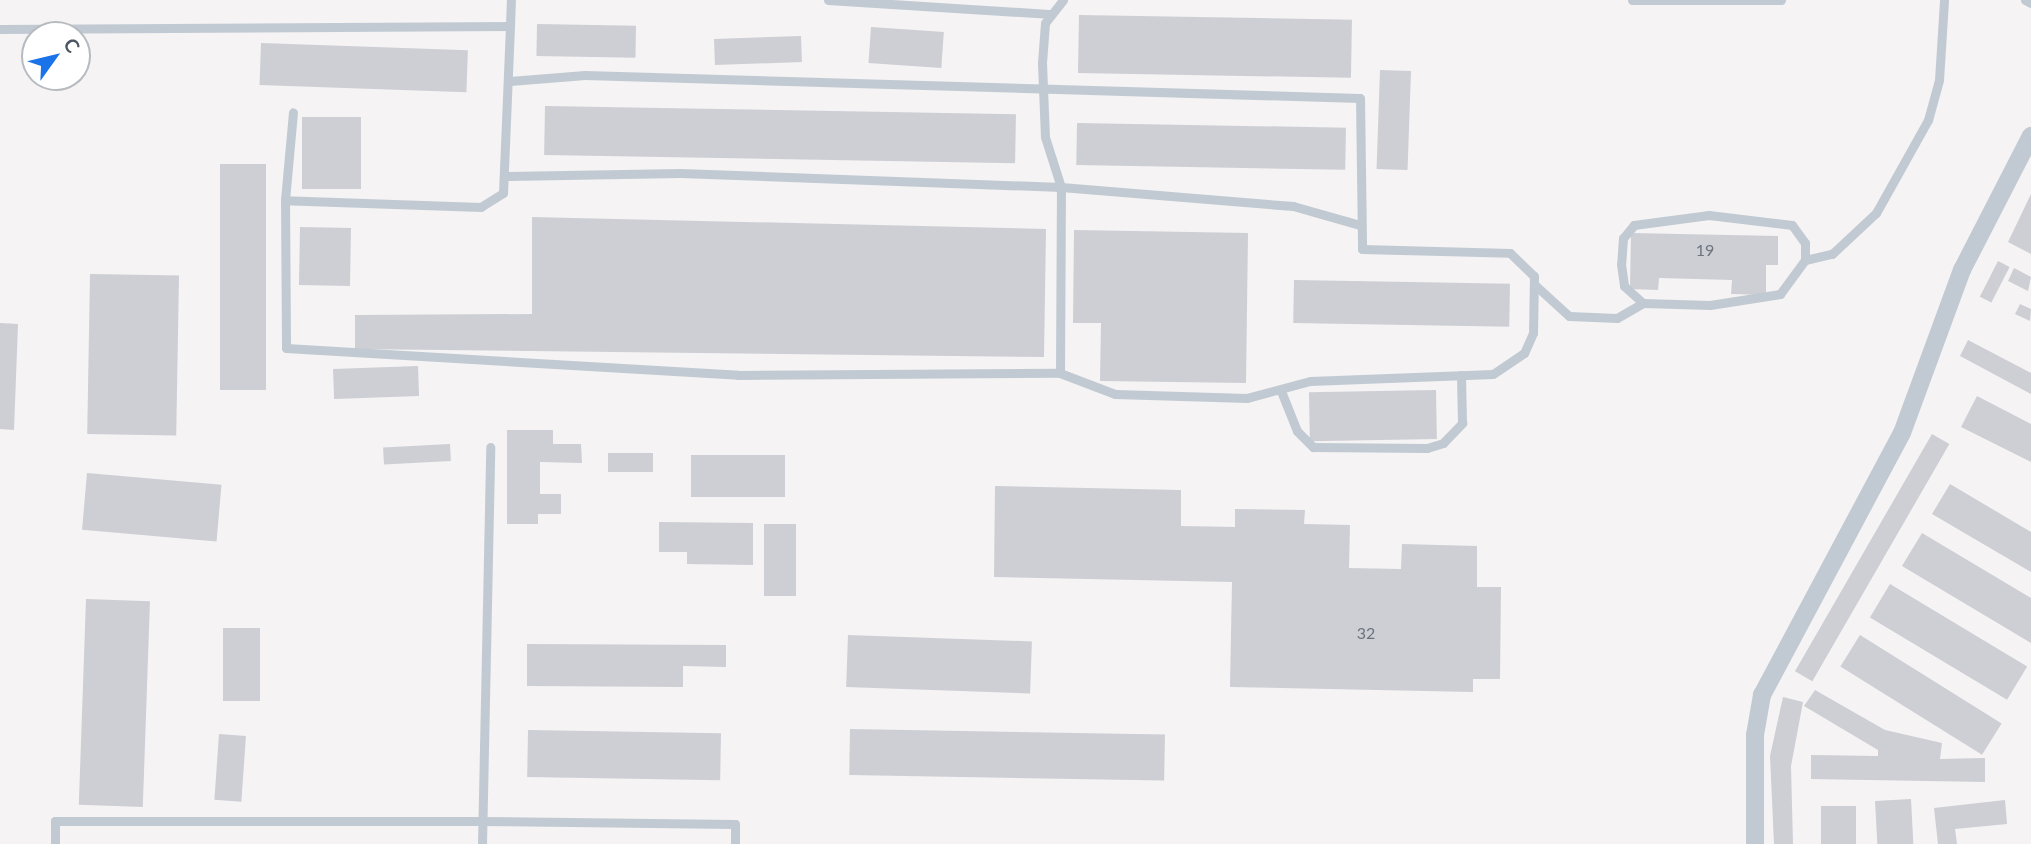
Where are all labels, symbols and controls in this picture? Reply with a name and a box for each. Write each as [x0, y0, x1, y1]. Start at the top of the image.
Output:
north arrow [21, 21, 91, 91]
text: С [59, 33, 85, 57]
house number: 19 [1696, 240, 1714, 260]
house number: 32 [1357, 623, 1375, 643]

